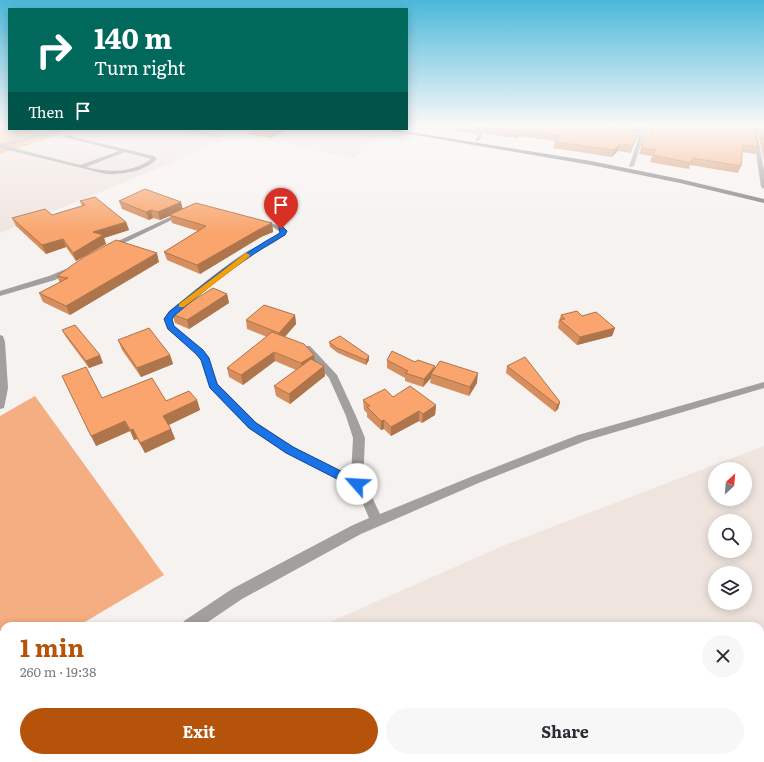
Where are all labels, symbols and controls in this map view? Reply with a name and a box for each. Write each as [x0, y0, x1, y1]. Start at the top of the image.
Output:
text: 140 m [94, 16, 172, 58]
icon: right [28, 24, 80, 76]
text: Turn right [94, 54, 185, 81]
text: Then [28, 100, 64, 123]
icon: arrive [72, 100, 94, 122]
pin [264, 188, 298, 229]
icon: arrive [270, 194, 292, 216]
north arrow [708, 462, 752, 506]
map controls [708, 462, 752, 610]
position arrow [336, 463, 378, 505]
button: search [708, 514, 752, 558]
button: layers [708, 566, 752, 610]
text: 1 min [20, 629, 84, 664]
button: close [702, 635, 744, 677]
text: 260 m · 19:38 [20, 662, 96, 681]
button: Exit [20, 708, 378, 754]
button: Share [386, 708, 744, 754]

